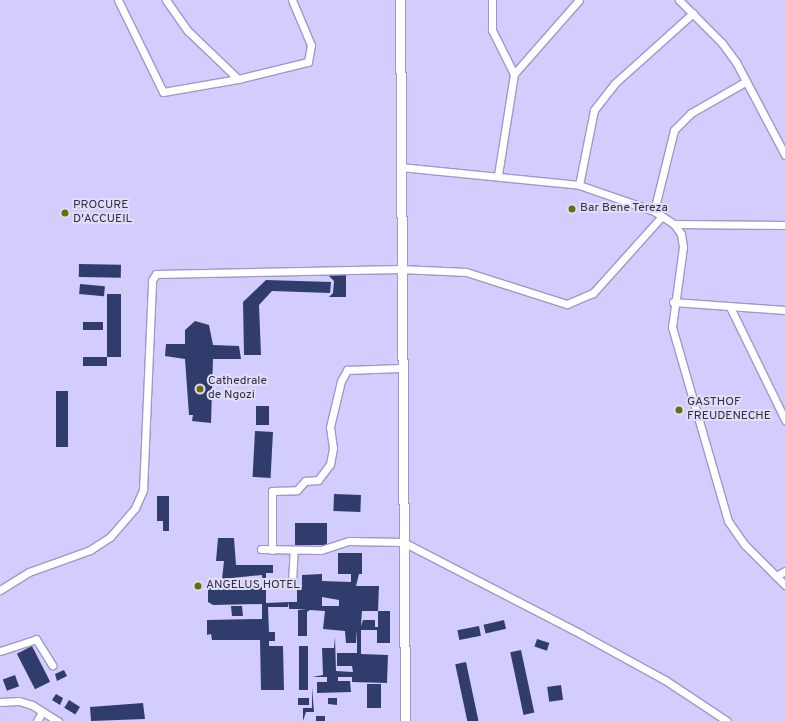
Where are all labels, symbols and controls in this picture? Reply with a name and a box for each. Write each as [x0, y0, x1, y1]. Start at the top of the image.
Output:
place label: PROCURE D'ACCUEIL [73, 199, 132, 227]
place label: Bar Bene Tereza [580, 202, 668, 216]
marker: Bar Bene Tereza [567, 204, 577, 214]
marker: PROCURE D'ACCUEIL [60, 208, 70, 218]
place label: Cathedrale de Ngozi [208, 375, 267, 403]
marker: Cathedrale de Ngozi [195, 384, 205, 394]
place label: GASTHOF FREUDENECHE [687, 396, 771, 424]
marker: GASTHOF FREUDENECHE [674, 405, 684, 415]
place label: ANGELUS HOTEL [206, 579, 300, 593]
marker: ANGELUS HOTEL [193, 581, 203, 591]

